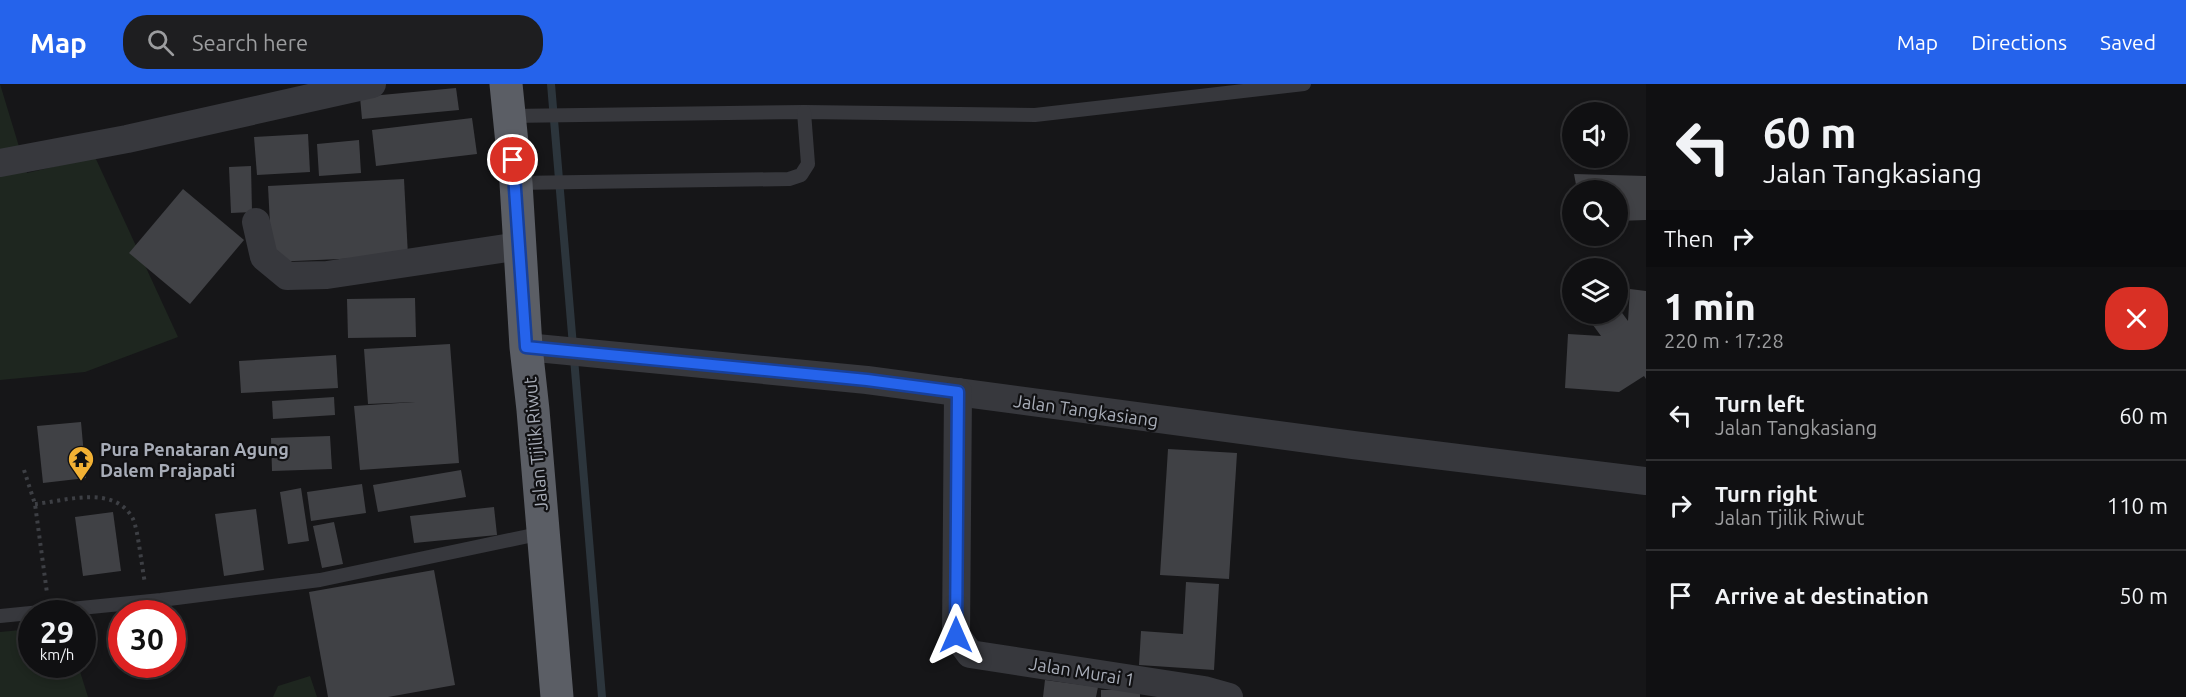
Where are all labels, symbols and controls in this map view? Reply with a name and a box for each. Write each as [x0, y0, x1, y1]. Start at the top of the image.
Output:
search box [123, 15, 543, 69]
icon: search [144, 26, 177, 59]
text: Map [30, 27, 87, 58]
text: Search here [192, 30, 308, 55]
text: Map [1897, 30, 1938, 54]
text: Directions [1971, 30, 2067, 54]
text: Saved [2100, 30, 2156, 54]
map controls [1562, 102, 1628, 324]
button: sound [1562, 102, 1628, 168]
icon: left [1664, 108, 1742, 186]
text: 60 m [1763, 109, 1857, 156]
pin [487, 134, 538, 185]
icon: arrive [496, 143, 529, 176]
text: Jalan Tangkasiang [1763, 158, 1982, 188]
button: search [1562, 180, 1628, 246]
icon: right [1726, 222, 1759, 255]
text: Then [1664, 226, 1714, 251]
button: layers [1562, 258, 1628, 324]
text: 1 min [1664, 286, 1756, 327]
button: close [2105, 287, 2168, 350]
text: 220 m · 17:28 [1664, 329, 1784, 352]
street label: Jalan Tjilik Riwut [519, 376, 551, 512]
street label: Jalan Tangkasiang [1012, 390, 1160, 430]
text: Turn left [1715, 391, 1805, 416]
icon: left [1664, 399, 1697, 432]
text: 60 m [2119, 403, 2168, 428]
text: Jalan Tangkasiang [1715, 416, 1877, 439]
place label: Pura Penataran Agung Dalem Prajapati [100, 439, 289, 480]
temple icon: Pura Penataran Agung Dalem Prajapati [66, 444, 96, 482]
text: Turn right [1715, 481, 1817, 506]
icon: right [1664, 489, 1697, 522]
text: 110 m [2107, 493, 2168, 518]
text: Jalan Tjilik Riwut [1715, 506, 1864, 529]
icon: arrive [1664, 579, 1697, 612]
text: Arrive at destination [1715, 583, 1929, 608]
text: 50 m [2119, 583, 2168, 608]
speed limit sign: 30 [108, 600, 186, 678]
position arrow [924, 603, 988, 667]
text: 29 [40, 615, 74, 649]
text: km/h [40, 646, 74, 663]
street label: Jalan Murai 1 [1028, 653, 1136, 689]

